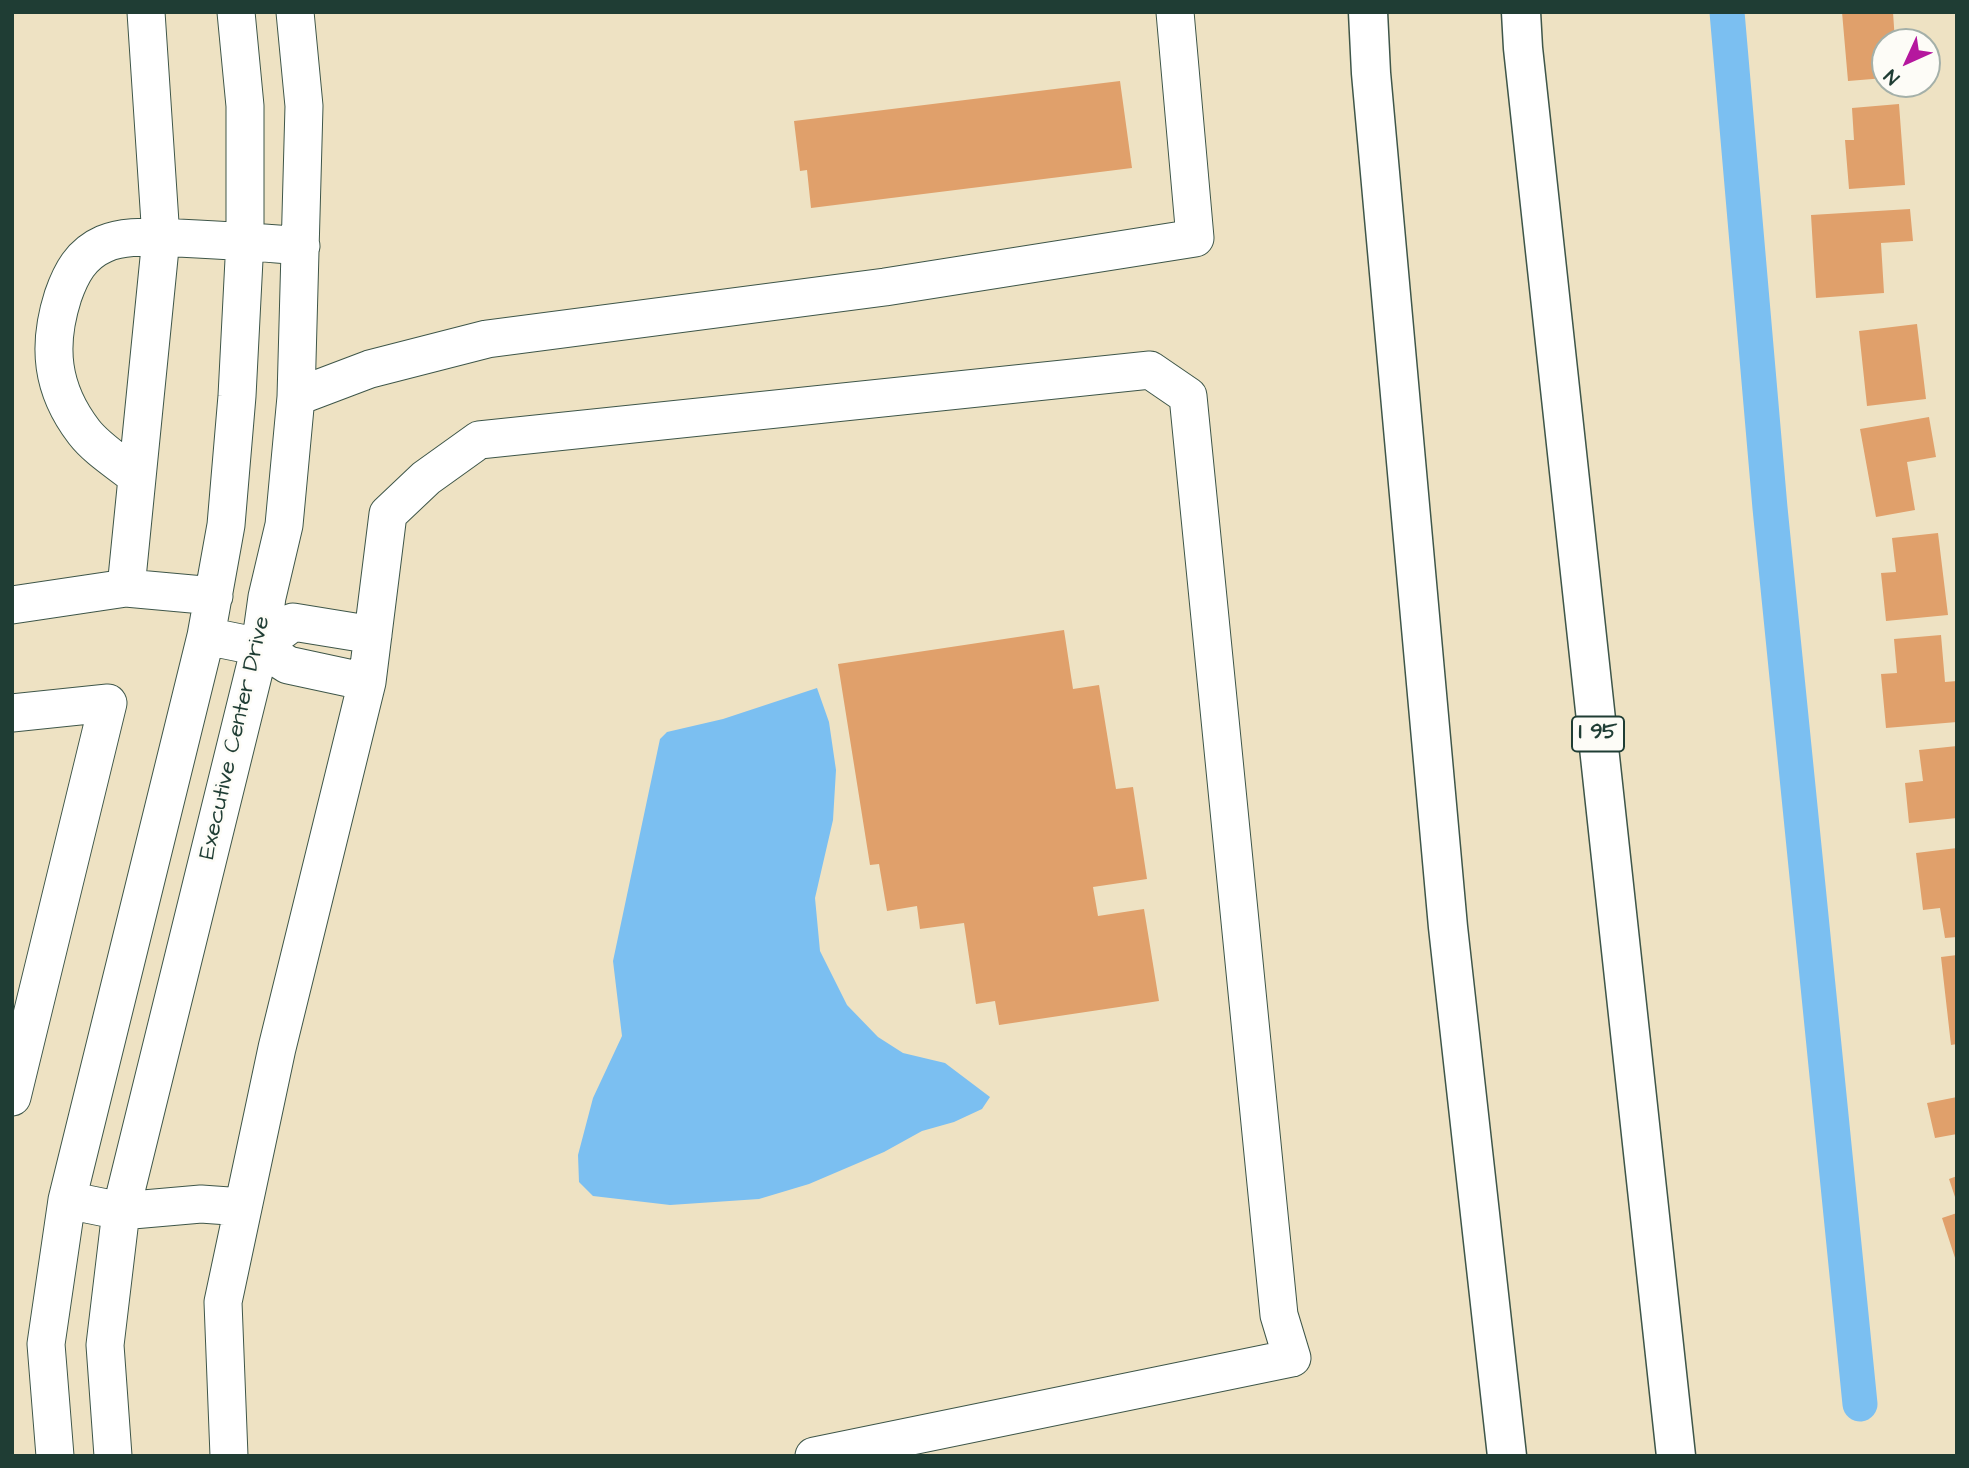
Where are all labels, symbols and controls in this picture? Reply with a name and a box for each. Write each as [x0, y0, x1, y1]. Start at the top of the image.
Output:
north arrow [1871, 28, 1941, 98]
text: N [1878, 63, 1906, 91]
street label: Executive Center Drive [195, 614, 277, 862]
road number: I 95 [1572, 716, 1624, 752]

